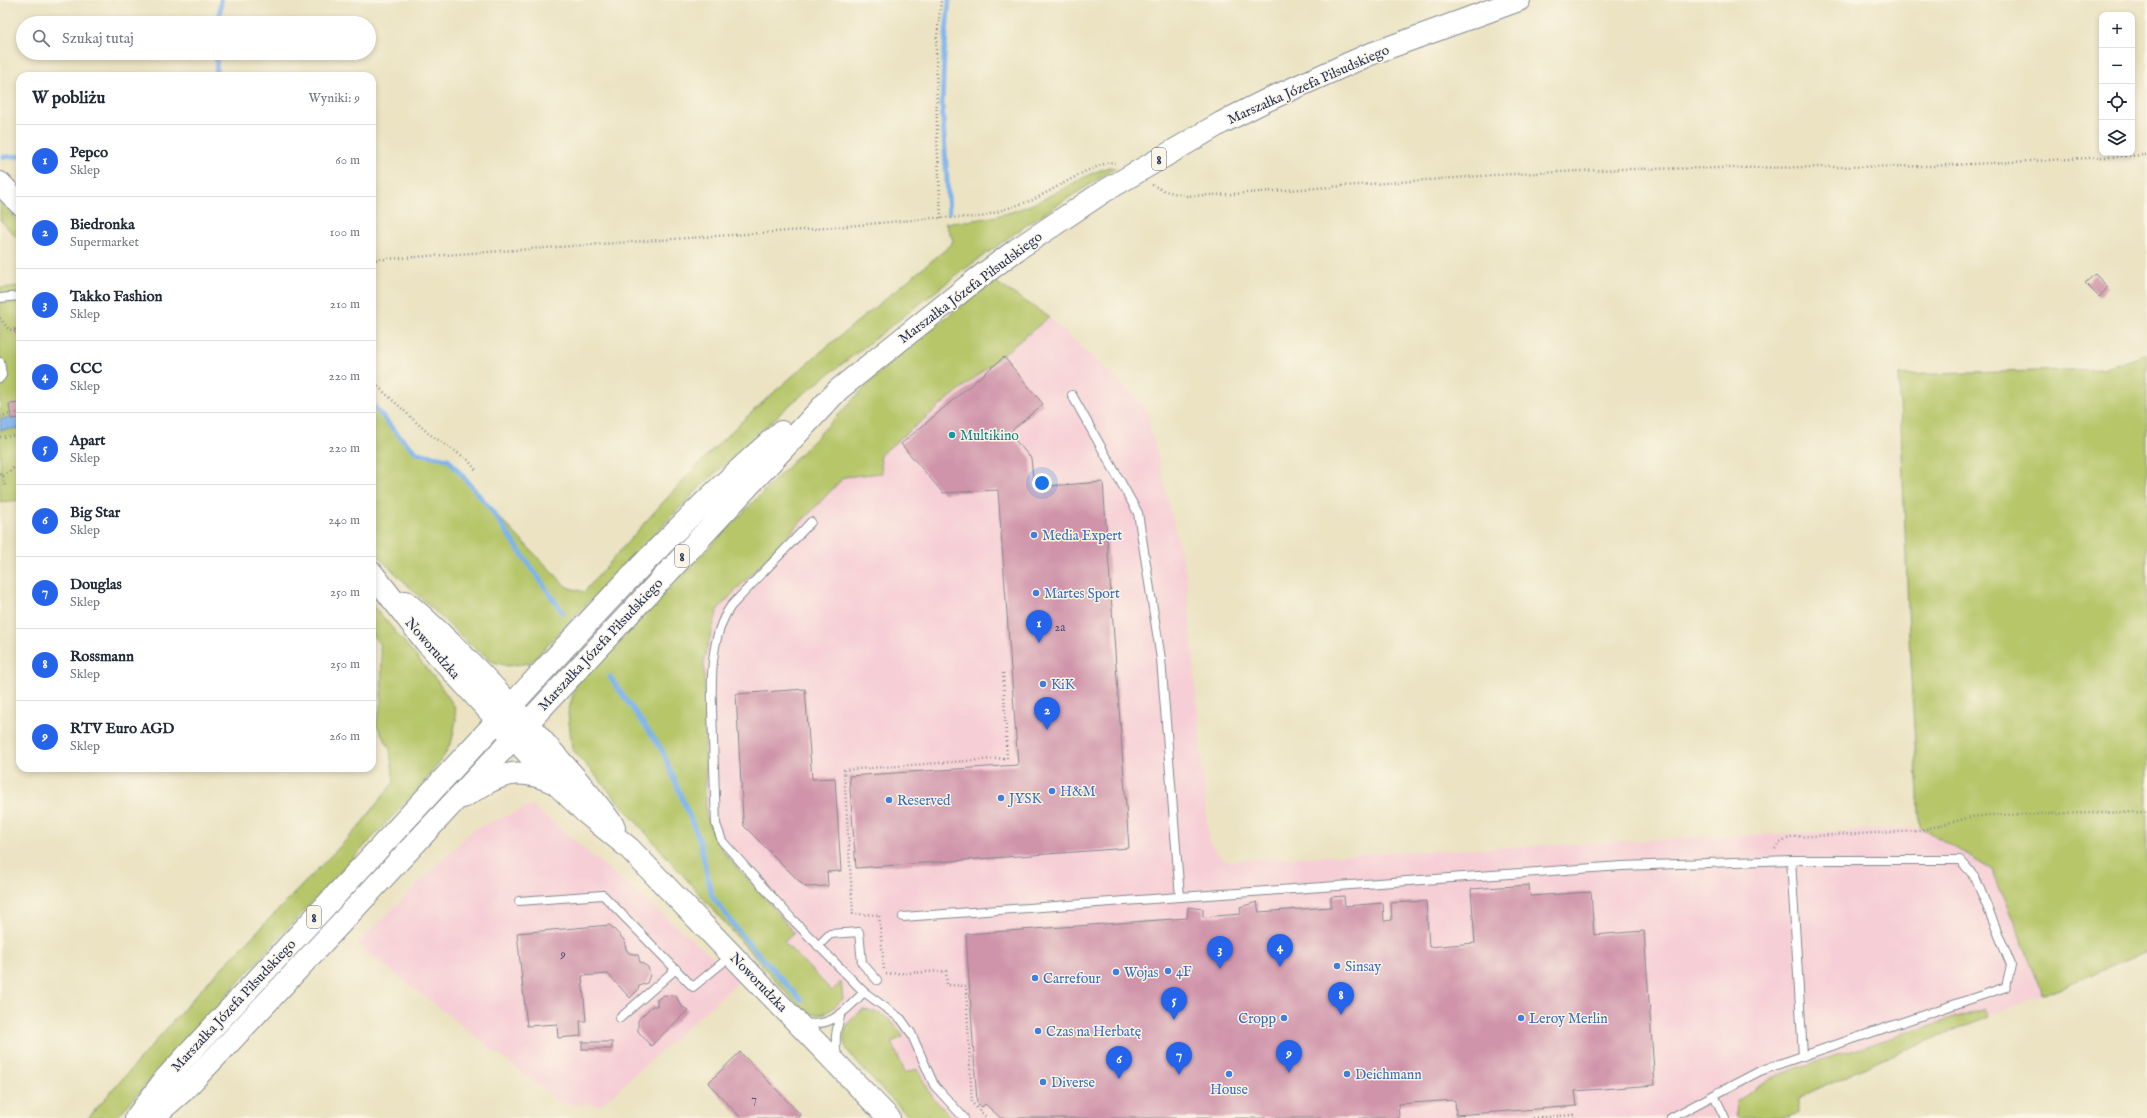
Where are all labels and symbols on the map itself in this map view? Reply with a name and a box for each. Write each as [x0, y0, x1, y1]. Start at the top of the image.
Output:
street label: Marszałka Józefa Piłsudskiego [1225, 41, 1392, 129]
road number: 8 [1152, 148, 1166, 170]
street label: Marszałka Józefa Piłsudskiego [895, 228, 1046, 348]
place label: Multikino [960, 427, 1019, 445]
marker: Multikino [947, 430, 957, 440]
your location [1032, 473, 1052, 493]
place label: Media Expert [1042, 527, 1122, 545]
marker: Media Expert [1029, 530, 1039, 540]
road number: 8 [675, 545, 689, 567]
street label: Marszałka Józefa Piłsudskiego [534, 574, 667, 715]
place label: Martes Sport [1044, 585, 1120, 603]
marker: Martes Sport [1031, 588, 1041, 598]
pin: 1 [1026, 610, 1052, 643]
street label: Noworudzka [401, 614, 464, 684]
house number: 2a [1055, 620, 1066, 635]
place label: KiK [1051, 676, 1076, 694]
marker: KiK [1038, 679, 1048, 689]
pin: 2 [1034, 697, 1060, 730]
place label: H&M [1060, 783, 1096, 801]
marker: H&M [1047, 786, 1057, 796]
place label: JYSK [1007, 790, 1042, 808]
place label: Reserved [897, 792, 951, 810]
marker: JYSK [996, 793, 1006, 803]
marker: Reserved [884, 795, 894, 805]
road number: 8 [307, 906, 321, 928]
pin: 4 [1267, 934, 1293, 967]
street label: Marszałka Józefa Piłsudskiego [167, 935, 300, 1076]
pin: 3 [1207, 936, 1233, 969]
house number: 9 [559, 947, 566, 962]
street label: Noworudzka [726, 949, 792, 1017]
place label: Sinsay [1345, 958, 1381, 976]
marker: Sinsay [1332, 961, 1342, 971]
place label: 4F [1176, 963, 1192, 981]
place label: Wojas [1124, 964, 1158, 982]
marker: 4F [1163, 966, 1173, 976]
marker: Wojas [1111, 967, 1121, 977]
place label: Carrefour [1043, 970, 1101, 988]
marker: Carrefour [1030, 973, 1040, 983]
pin: 8 [1328, 982, 1354, 1015]
pin: 5 [1161, 987, 1187, 1020]
place label: Cropp [1238, 1010, 1276, 1028]
place label: Leroy Merlin [1529, 1010, 1608, 1028]
marker: Cropp [1279, 1013, 1289, 1023]
marker: Leroy Merlin [1516, 1013, 1526, 1023]
place label: Czas na Herbatę [1046, 1023, 1142, 1041]
marker: Czas na Herbatę [1033, 1026, 1043, 1036]
pin: 9 [1276, 1040, 1302, 1073]
pin: 7 [1166, 1042, 1192, 1075]
pin: 6 [1106, 1046, 1132, 1079]
place label: Deichmann [1355, 1066, 1422, 1084]
marker: House [1224, 1069, 1234, 1079]
marker: Deichmann [1342, 1069, 1352, 1079]
place label: Diverse [1051, 1074, 1096, 1092]
marker: Diverse [1038, 1077, 1048, 1087]
place label: House [1210, 1081, 1249, 1099]
house number: 7 [751, 1092, 757, 1107]

